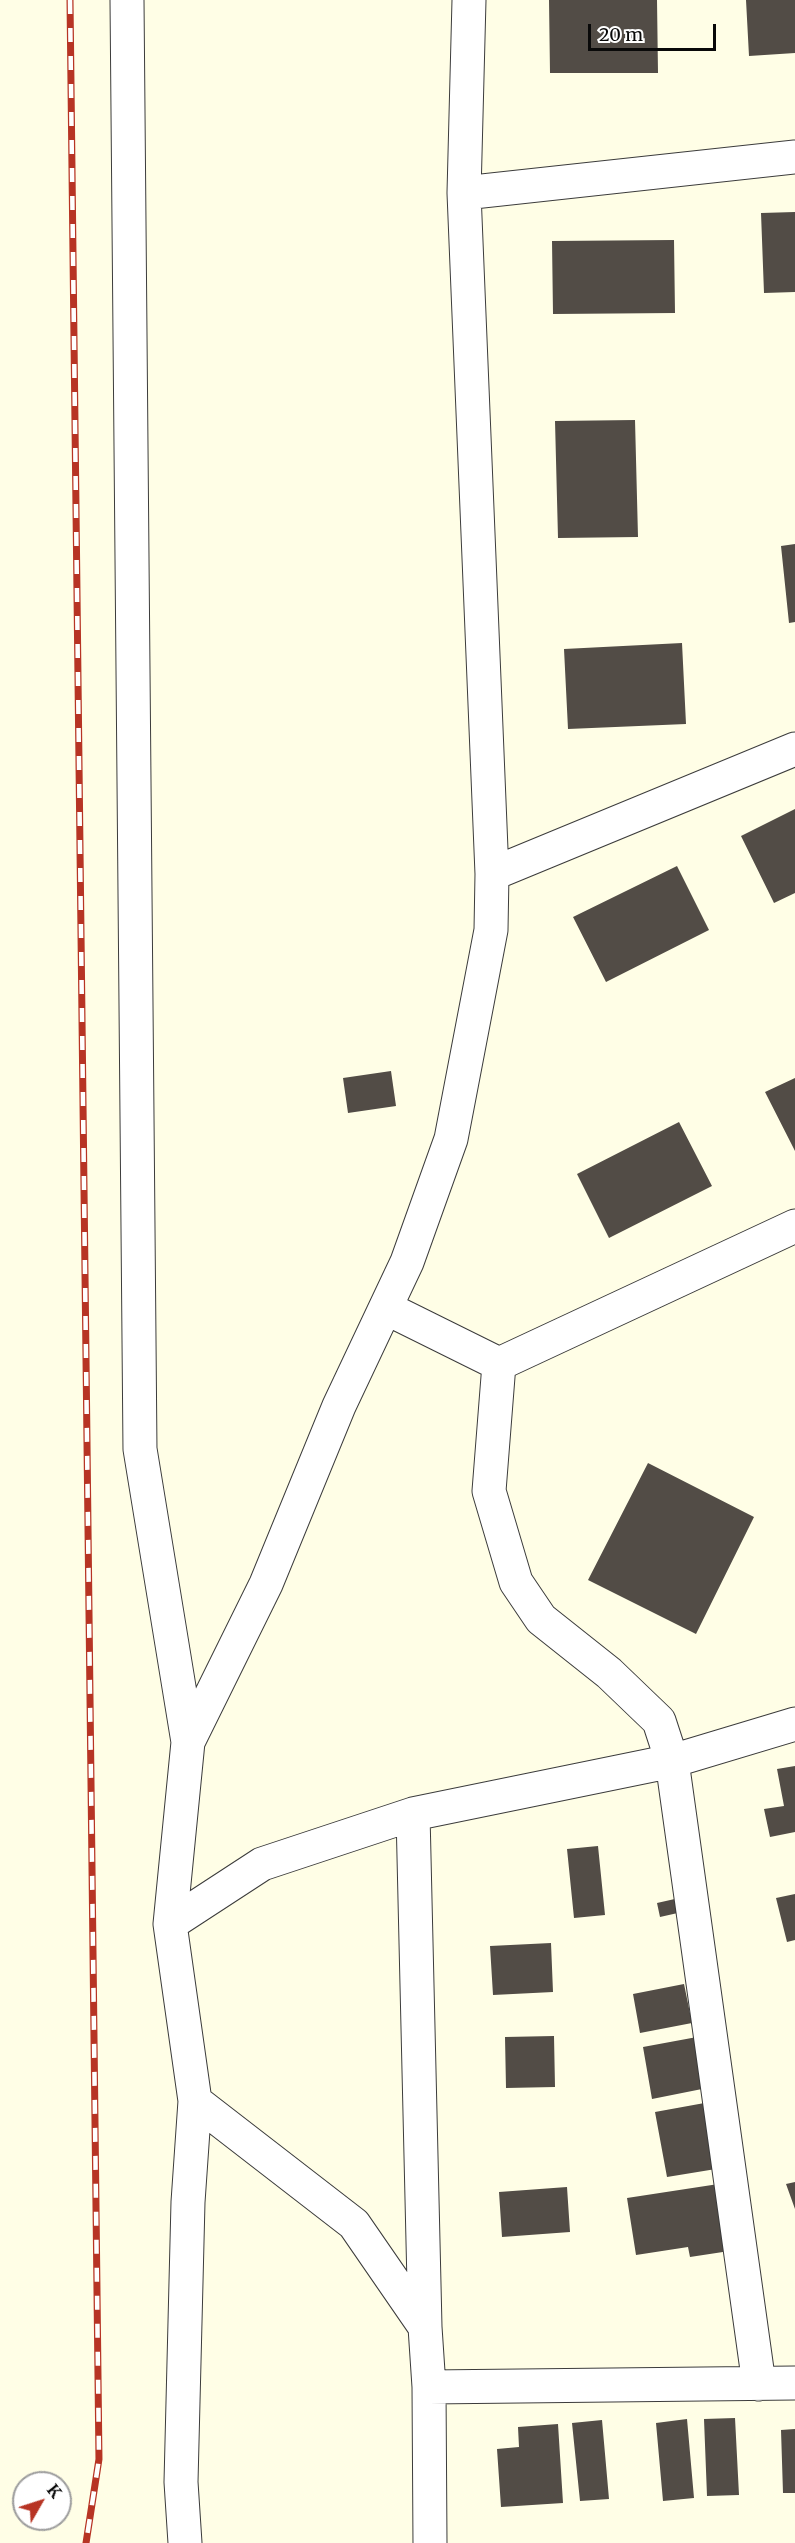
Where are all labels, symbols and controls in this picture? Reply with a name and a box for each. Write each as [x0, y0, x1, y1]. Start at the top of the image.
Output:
scale bar [591, 12, 718, 50]
text: 20 m [599, 23, 643, 46]
north arrow [12, 2471, 72, 2531]
text: K [43, 2480, 66, 2502]

